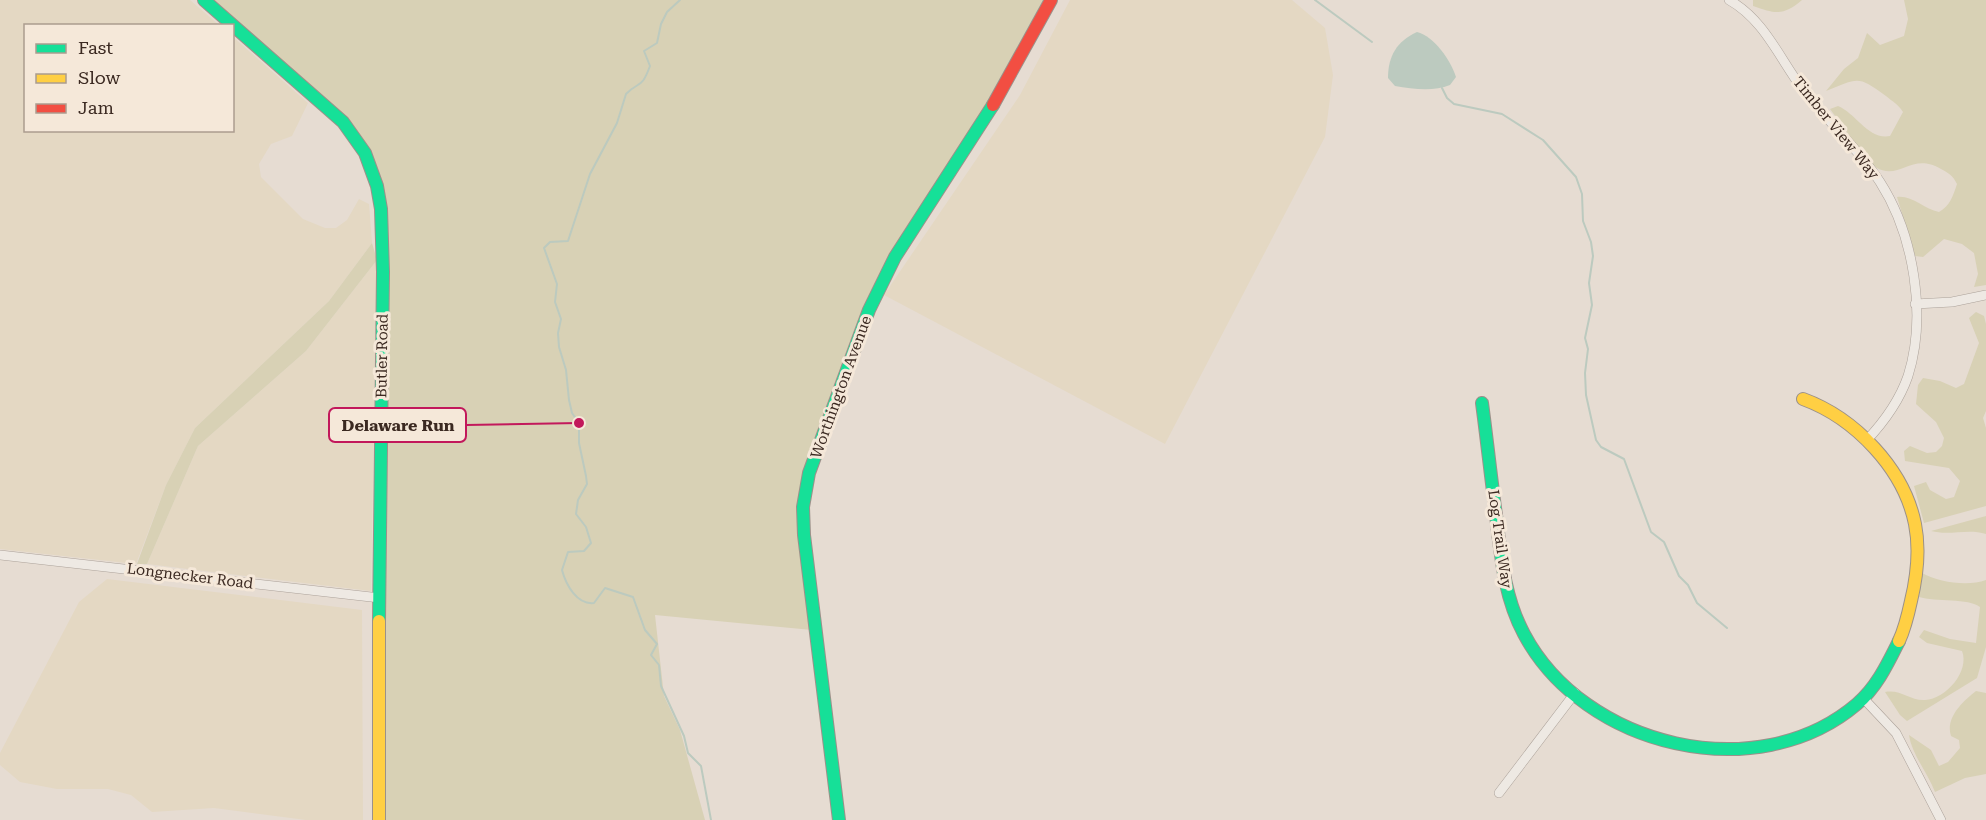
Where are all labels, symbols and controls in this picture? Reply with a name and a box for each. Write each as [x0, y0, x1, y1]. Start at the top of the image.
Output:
legend [24, 24, 234, 132]
text: Fast [78, 37, 113, 58]
text: Slow [78, 67, 120, 88]
street label: Timber View Way [1789, 73, 1883, 183]
text: Jam [78, 97, 114, 118]
street label: Butler Road [372, 313, 392, 398]
street label: Worthington Avenue [807, 313, 875, 461]
callout: Delaware Run [329, 408, 466, 442]
text: Delaware Run [341, 416, 455, 435]
street label: Log Trail Way [1484, 489, 1516, 590]
street label: Longnecker Road [126, 559, 255, 593]

